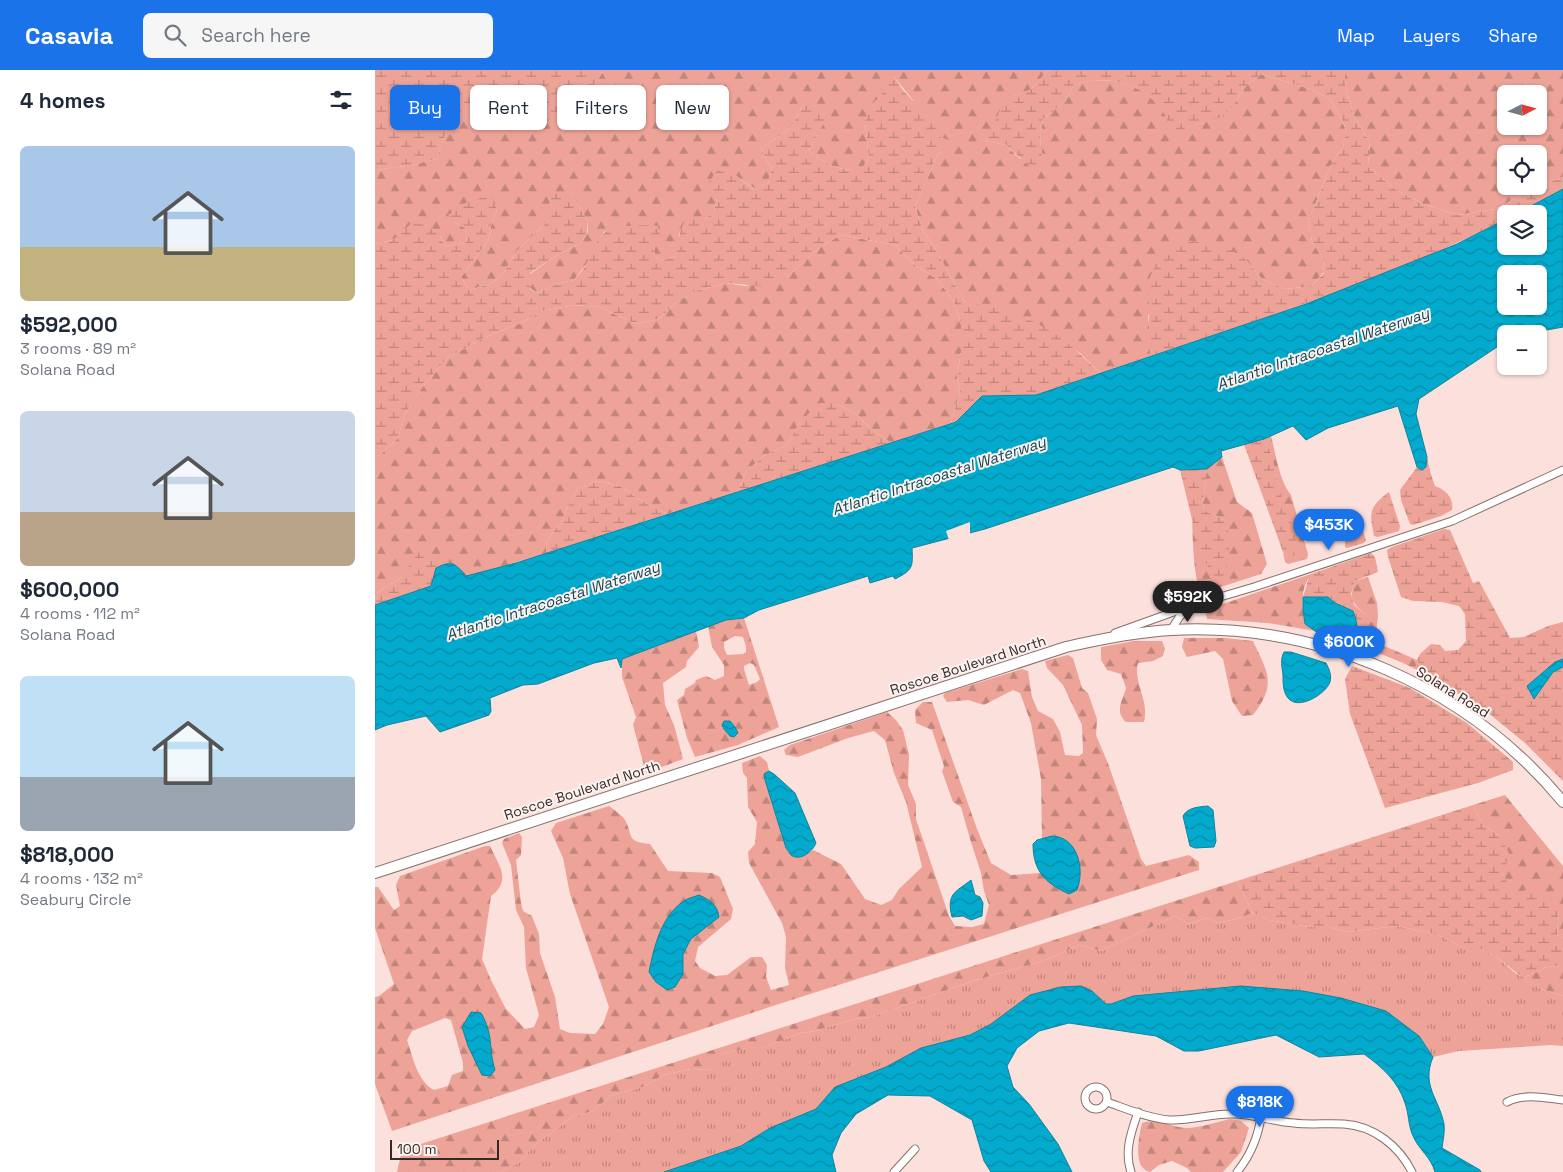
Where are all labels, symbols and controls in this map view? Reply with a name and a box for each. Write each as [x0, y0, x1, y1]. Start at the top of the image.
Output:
search box [143, 13, 493, 58]
text: Casavia [25, 20, 113, 51]
icon: search [161, 21, 189, 49]
text: Search here [201, 23, 311, 48]
text: Map [1337, 24, 1375, 47]
text: Layers [1403, 24, 1460, 47]
text: Share [1488, 24, 1538, 47]
chip: Buy [390, 85, 460, 130]
chip: Rent [470, 85, 547, 130]
chip: Filters [557, 85, 646, 130]
chip: New [656, 85, 729, 130]
north arrow [1497, 85, 1547, 135]
map controls [1497, 85, 1547, 375]
icon: filters [327, 86, 355, 114]
text: 4 homes [20, 87, 106, 114]
button: locate [1497, 145, 1547, 195]
icon: home [143, 178, 233, 268]
button: layers [1497, 205, 1547, 255]
button: + [1497, 265, 1547, 315]
water label: Atlantic Intracoastal Waterway [1214, 303, 1432, 394]
text: $592,000 [20, 311, 118, 338]
button: − [1497, 325, 1547, 375]
text: 3 rooms · 89 m² [20, 338, 136, 359]
text: Solana Road [20, 359, 115, 380]
water label: Atlantic Intracoastal Waterway [830, 432, 1049, 519]
icon: home [143, 443, 233, 533]
pin: $453K [1294, 508, 1364, 551]
text: $453K [1304, 514, 1354, 535]
water label: Atlantic Intracoastal Waterway [444, 557, 663, 644]
text: $600,000 [20, 576, 119, 603]
pin: $592K [1153, 580, 1223, 623]
text: $592K [1164, 586, 1212, 607]
text: 4 rooms · 112 m² [20, 603, 140, 624]
text: Solana Road [20, 624, 115, 645]
pin: $600K [1314, 626, 1384, 668]
street label: Roscoe Boulevard North [888, 631, 1048, 699]
text: $600K [1324, 631, 1374, 652]
street label: Solana Road [1413, 662, 1493, 722]
icon: home [143, 708, 233, 798]
street label: Roscoe Boulevard North [502, 756, 662, 824]
text: $818,000 [20, 841, 114, 868]
text: 4 rooms · 132 m² [20, 868, 143, 889]
text: Seabury Circle [20, 889, 131, 910]
pin: $818K [1225, 1086, 1295, 1128]
text: $818K [1237, 1091, 1283, 1112]
scale bar [390, 1137, 499, 1160]
text: 100 m [397, 1140, 436, 1158]

